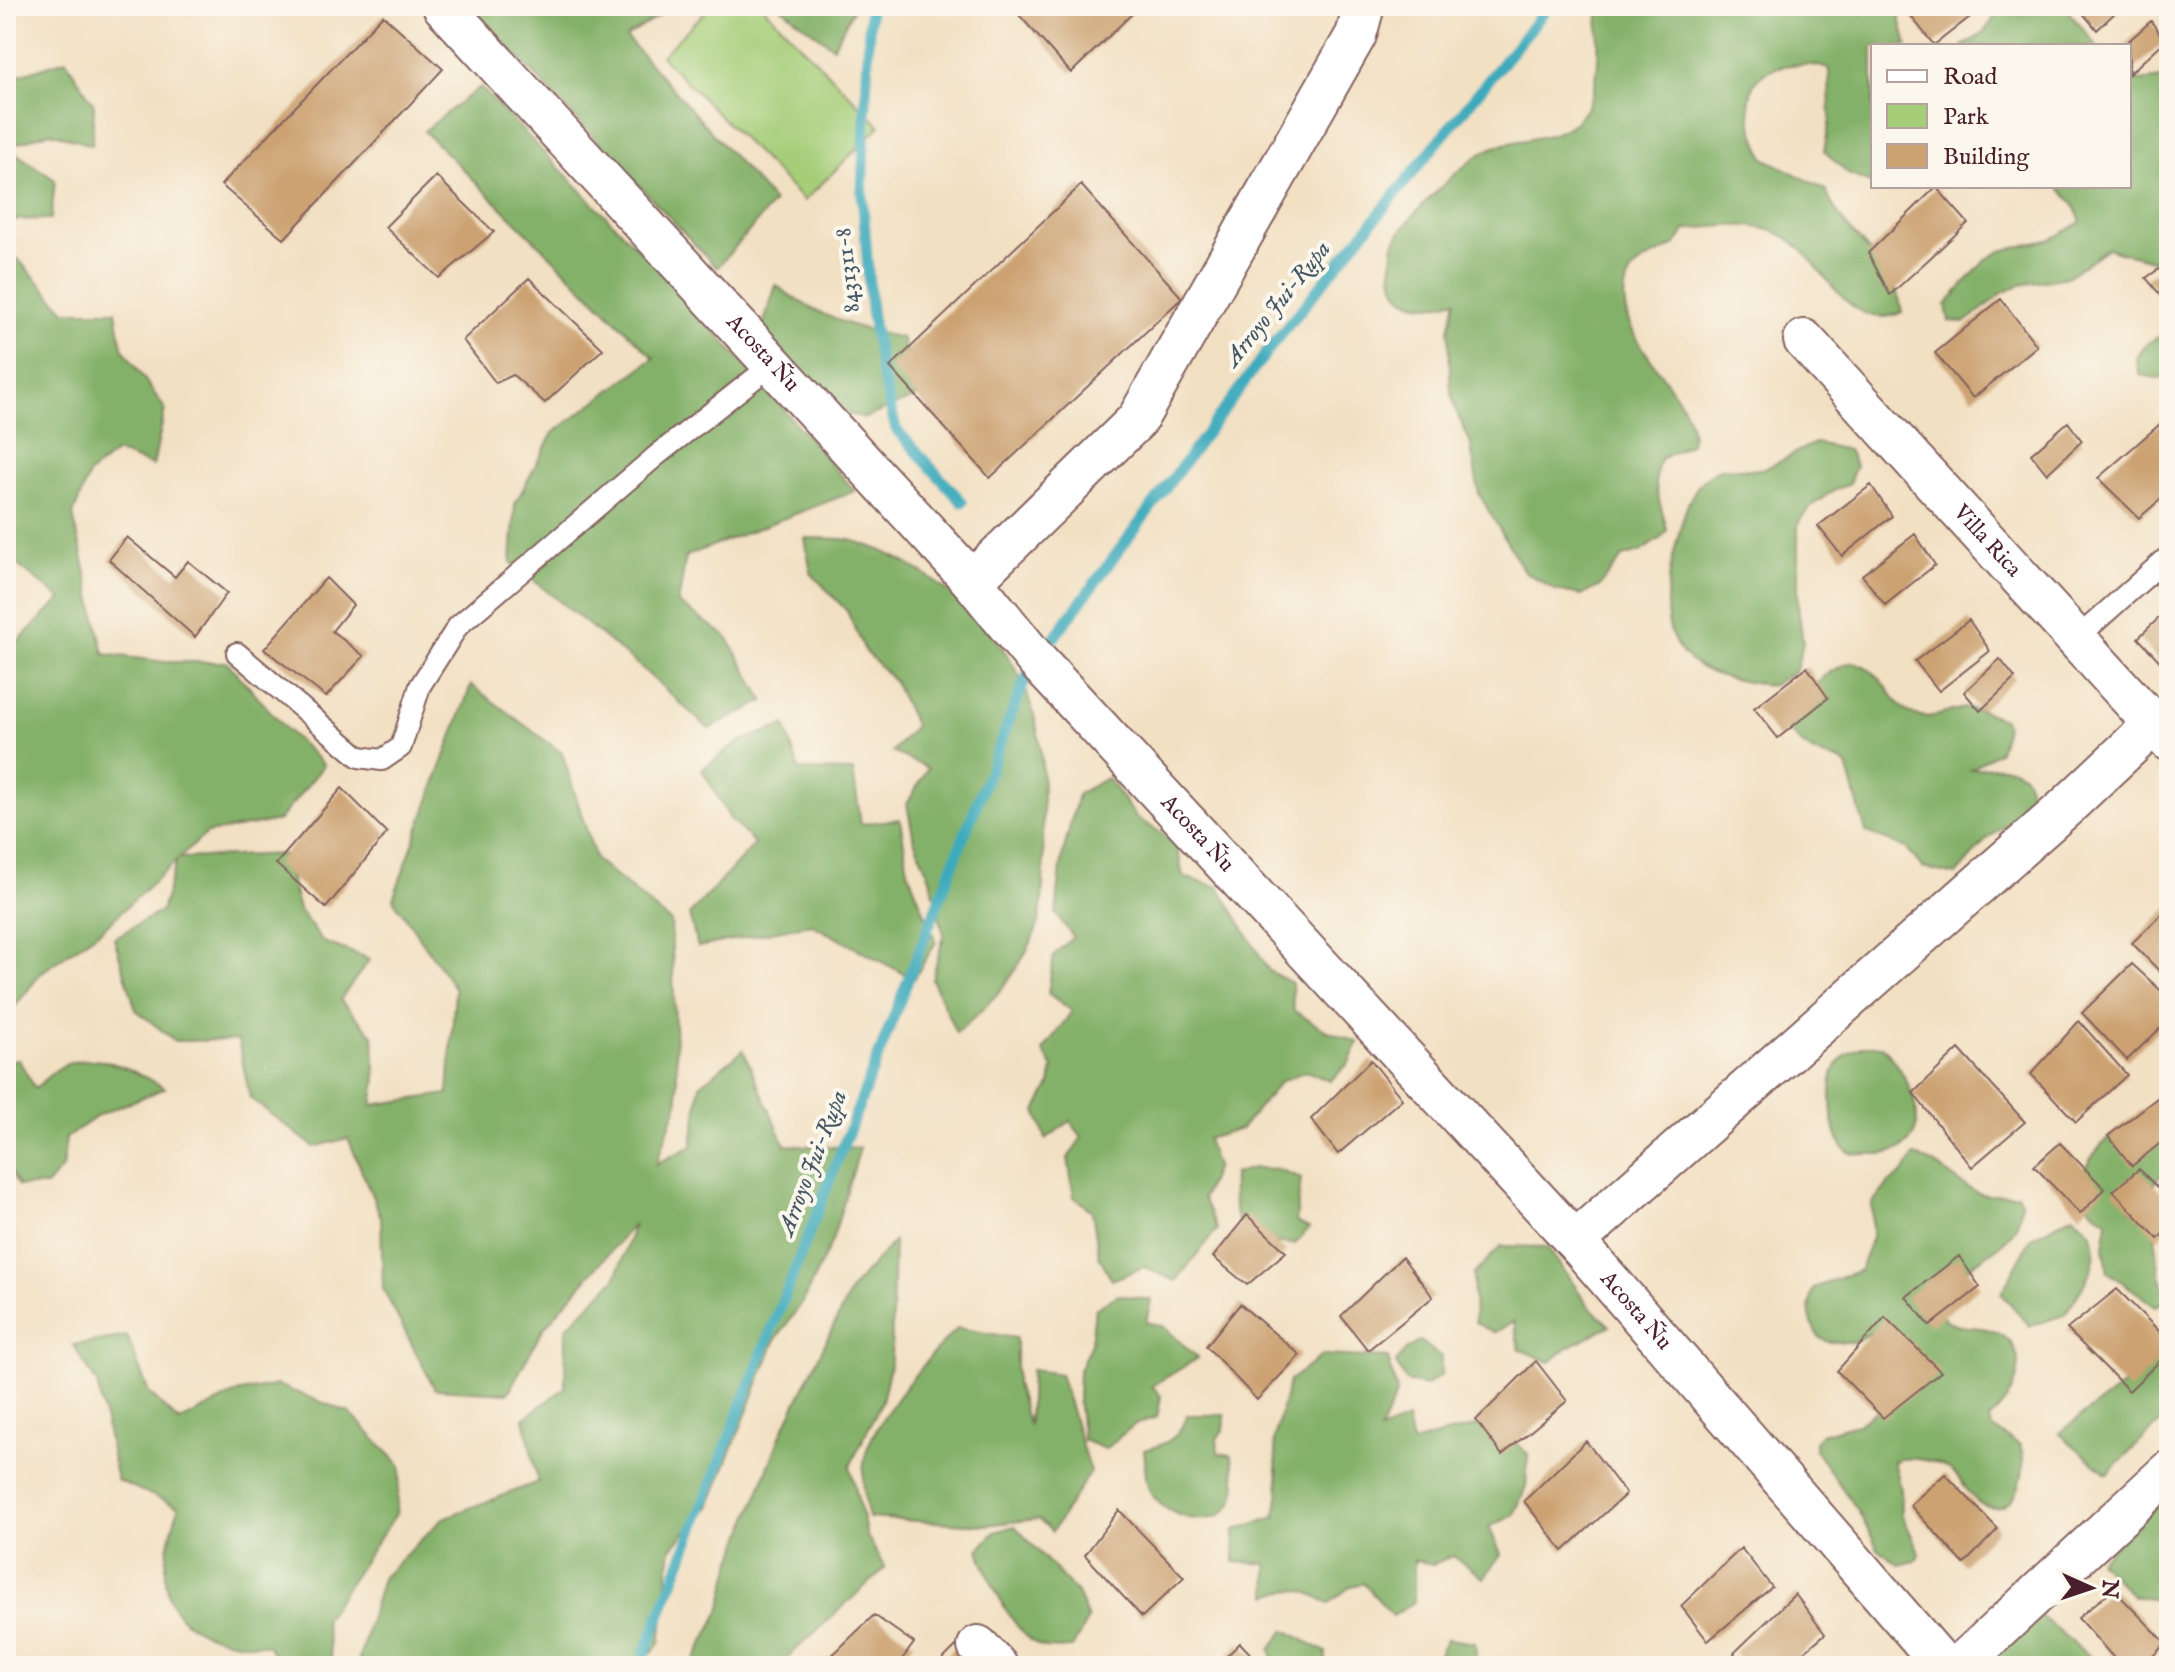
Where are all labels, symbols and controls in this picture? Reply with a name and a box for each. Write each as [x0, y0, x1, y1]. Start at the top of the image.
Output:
legend [1871, 44, 2131, 188]
text: Road [1943, 62, 1997, 93]
text: Park [1943, 102, 1989, 133]
text: Building [1943, 142, 2030, 173]
water label: 8431311-8 [828, 226, 868, 314]
water label: Arroyo Jui-Rupa [1216, 235, 1338, 375]
street label: Acosta Ñu [719, 308, 805, 398]
street label: Villa Rica [1946, 498, 2027, 584]
street label: Acosta Ñu [1154, 788, 1240, 878]
water label: Arroyo Jui-Rupa [770, 1086, 855, 1243]
street label: Acosta Ñu [1593, 1265, 1678, 1356]
north arrow [2051, 1548, 2131, 1628]
text: N [2094, 1578, 2124, 1599]

